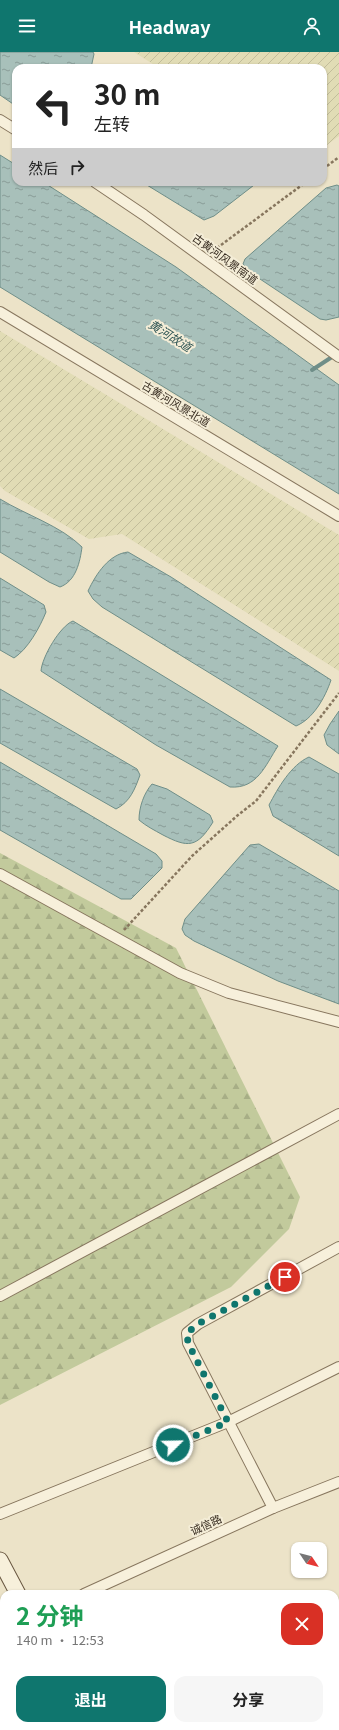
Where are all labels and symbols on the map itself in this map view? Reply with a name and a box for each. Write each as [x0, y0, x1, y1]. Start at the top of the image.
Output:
street label: 古黄河风景南道 [190, 229, 261, 287]
water label: 黄河故道 [146, 315, 197, 356]
street label: 古黄河风景北道 [139, 376, 214, 430]
pin [268, 1260, 302, 1294]
position arrow [152, 1424, 194, 1466]
street label: 诚信路 [187, 1510, 224, 1538]
north arrow [291, 1542, 327, 1578]

